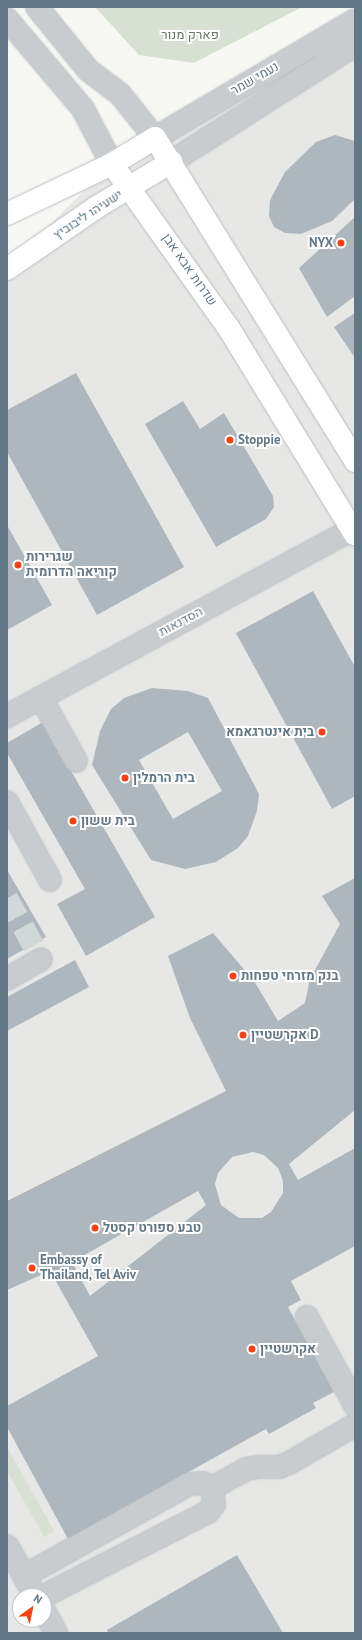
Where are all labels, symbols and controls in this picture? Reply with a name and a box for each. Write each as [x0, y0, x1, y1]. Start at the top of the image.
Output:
park label: פארק מנור [161, 27, 219, 43]
street label: נעמי שמר [228, 59, 282, 99]
street label: ישעיהו ליבוביץ [50, 187, 126, 243]
street label: שדרות אבא אבן [158, 231, 220, 309]
place label: NYX [309, 235, 333, 251]
marker: NYX [336, 238, 346, 248]
place label: Stoppie [238, 432, 280, 448]
marker: Stoppie [225, 435, 235, 445]
place label: שגרירות קוריאה הדרומית [26, 550, 117, 581]
marker: שגרירות קוריאה הדרומית [13, 560, 23, 570]
street label: הסדנאות [156, 604, 206, 640]
place label: בית אינטרגאמא [226, 724, 314, 740]
marker: בית אינטרגאמא [317, 727, 327, 737]
place label: בית הרמלין [133, 770, 195, 786]
marker: בית הרמלין [120, 773, 130, 783]
place label: בית ששון [81, 813, 135, 829]
marker: בית ששון [68, 816, 78, 826]
place label: בנק מזרחי טפחות [241, 968, 339, 984]
marker: בנק מזרחי טפחות [228, 971, 238, 981]
place label: אקרשטיין D [251, 1027, 319, 1043]
marker: אקרשטיין D [238, 1030, 248, 1040]
place label: טבע ספורט קסטל [103, 1220, 201, 1236]
marker: טבע ספורט קסטל [90, 1223, 100, 1233]
place label: Embassy of Thailand, Tel Aviv [40, 1253, 138, 1284]
marker: Embassy of Thailand, Tel Aviv [27, 1263, 37, 1273]
place label: אקרשטיין [260, 1341, 316, 1357]
marker: אקרשטיין [247, 1344, 257, 1354]
north arrow [12, 1588, 52, 1628]
text: N [31, 1591, 45, 1607]

